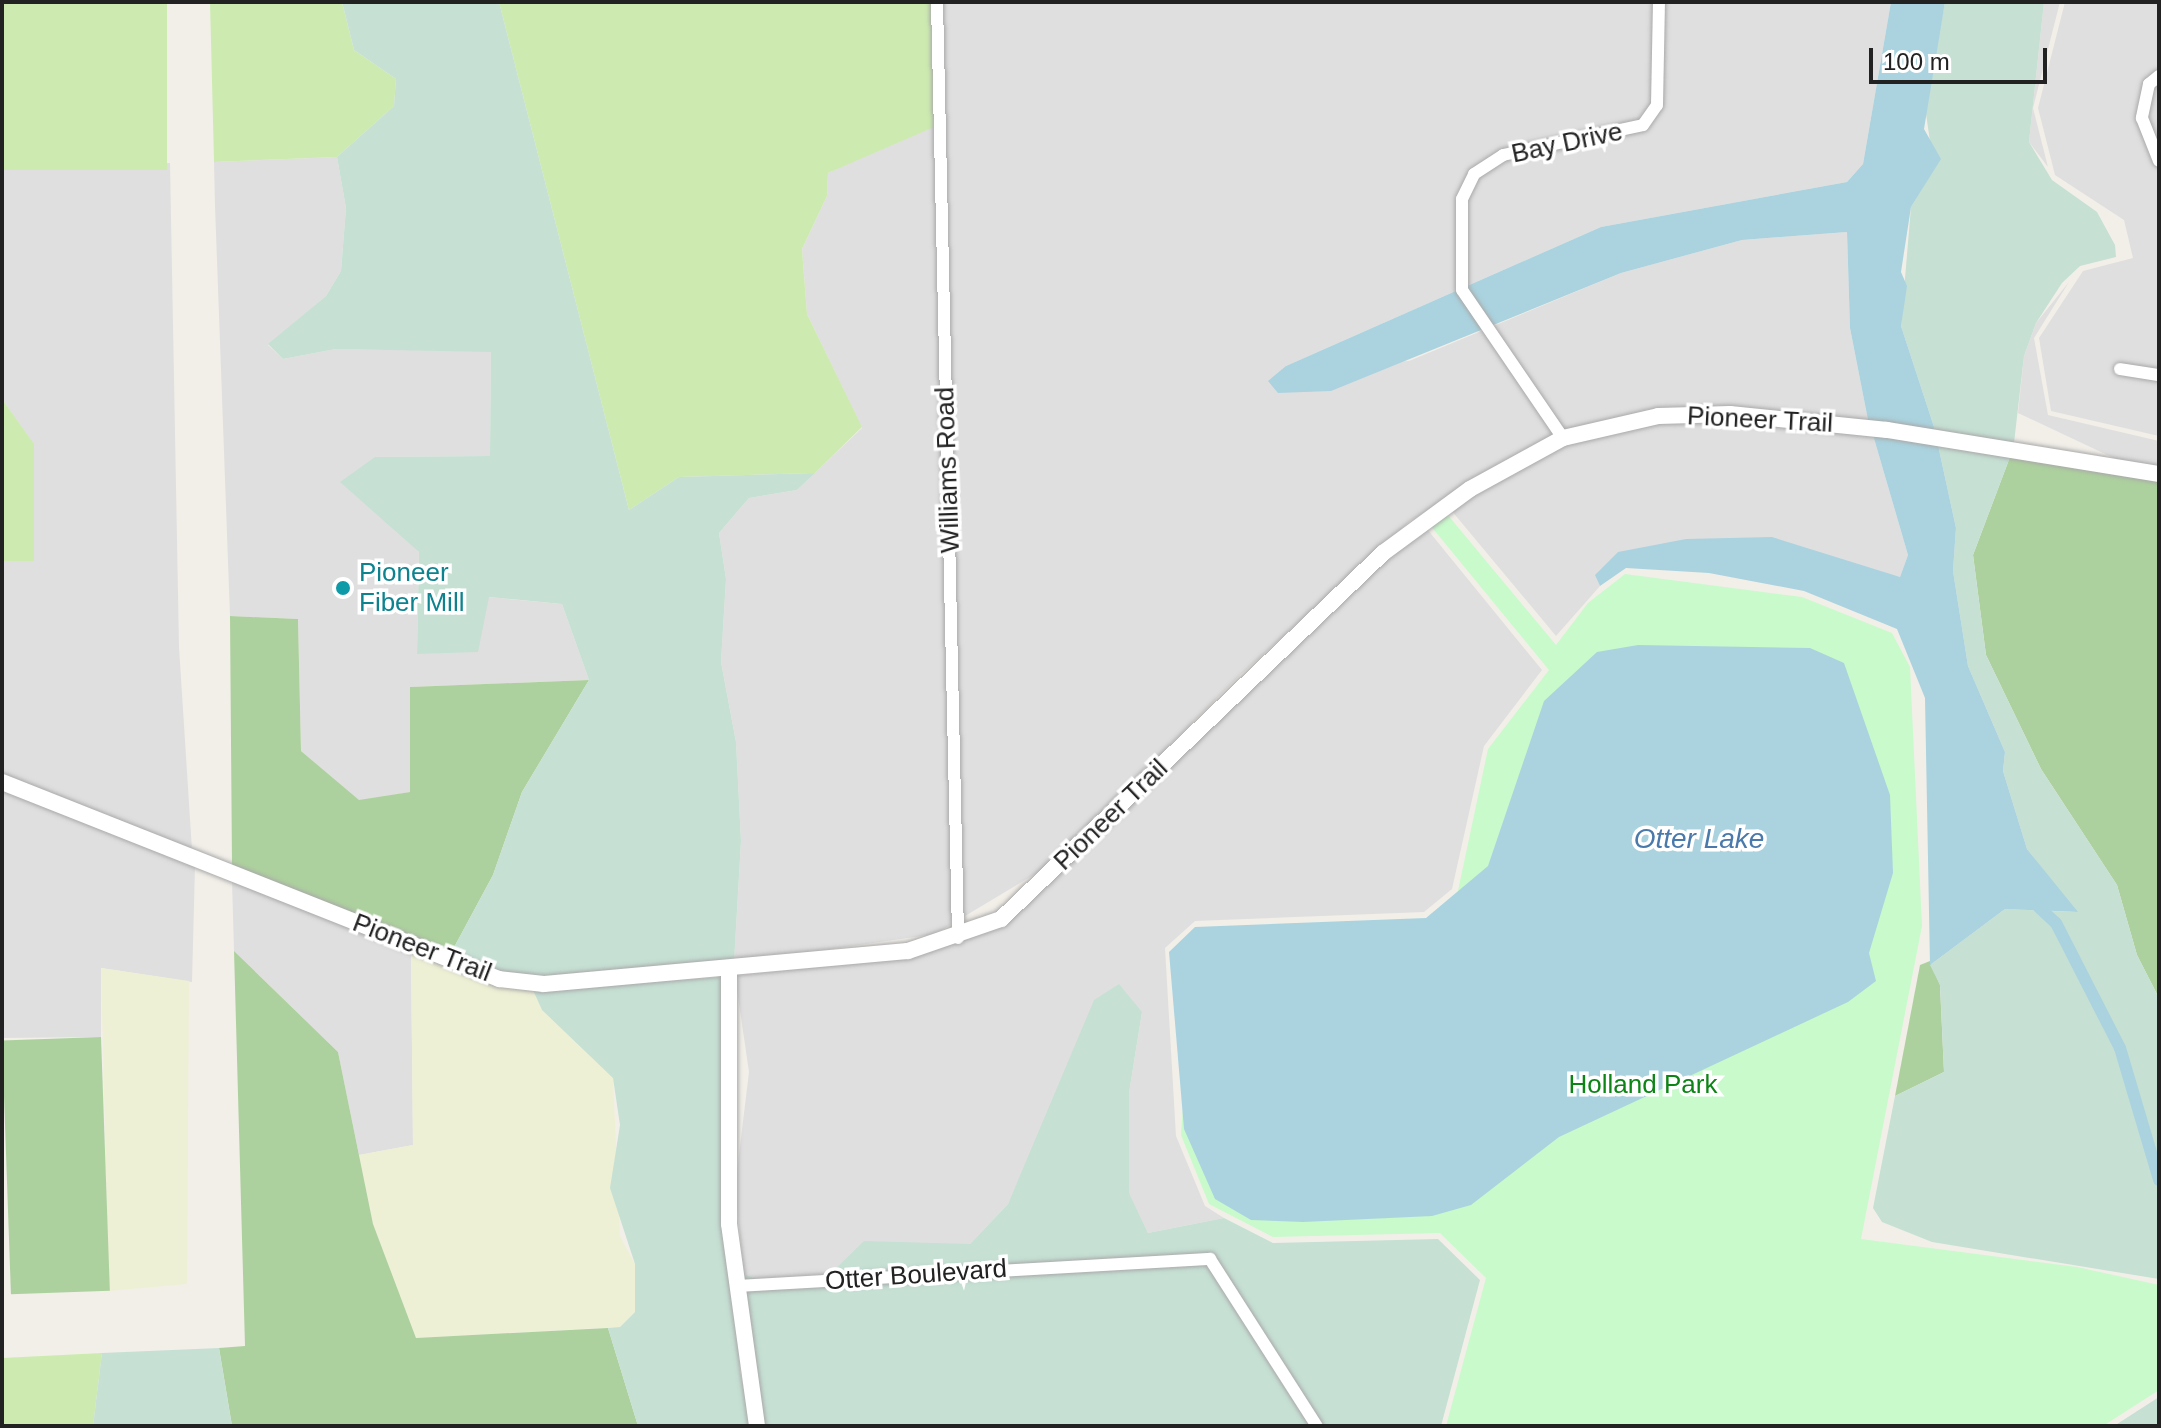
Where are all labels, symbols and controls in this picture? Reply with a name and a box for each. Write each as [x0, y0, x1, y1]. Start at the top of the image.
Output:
scale bar [1873, 32, 2051, 82]
text: 100 m [1883, 48, 1950, 75]
street label: Bay Drive [1509, 116, 1625, 170]
street label: Williams Road [930, 386, 966, 554]
street label: Pioneer Trail [1686, 401, 1834, 439]
place label: Pioneer Fiber Mill [359, 557, 464, 618]
marker: Pioneer Fiber Mill [334, 579, 352, 597]
street label: Pioneer Trail [1047, 753, 1175, 877]
water label: Otter Lake [1634, 822, 1764, 856]
street label: Pioneer Trail [348, 907, 496, 989]
park label: Holland Park [1569, 1069, 1717, 1101]
street label: Otter Boulevard [824, 1253, 1008, 1297]

